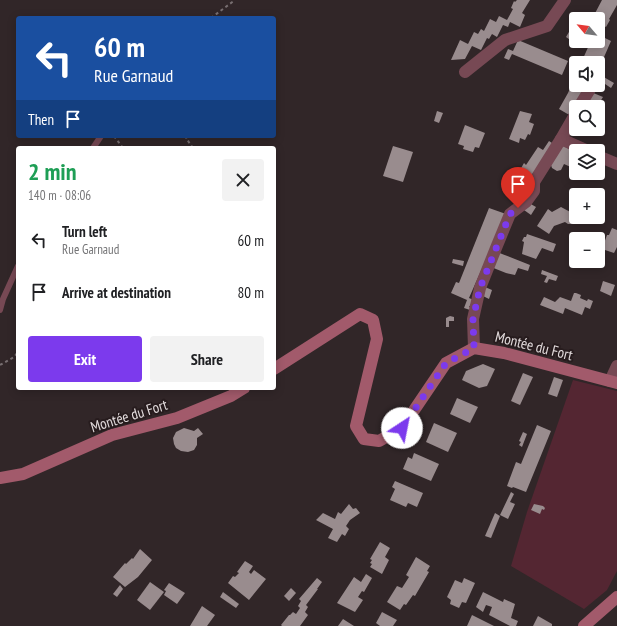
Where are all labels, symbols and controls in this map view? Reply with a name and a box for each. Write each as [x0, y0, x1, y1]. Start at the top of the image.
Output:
north arrow [569, 12, 605, 48]
map controls [569, 12, 605, 268]
text: 60 m [94, 28, 145, 65]
icon: left [28, 32, 80, 84]
button: sound [569, 56, 605, 92]
text: Rue Garnaud [94, 64, 173, 87]
button: search [569, 100, 605, 136]
icon: arrive [62, 108, 84, 130]
text: Then [28, 110, 54, 129]
button: layers [569, 144, 605, 180]
text: 2 min [28, 156, 76, 187]
button: close [222, 159, 264, 201]
pin [501, 167, 535, 208]
icon: arrive [507, 173, 529, 195]
text: 140 m · 08:06 [28, 187, 91, 204]
button: + [569, 188, 605, 224]
text: Turn left [62, 222, 107, 241]
icon: left [28, 229, 50, 251]
text: 60 m [238, 231, 264, 250]
button: − [569, 232, 605, 268]
text: Rue Garnaud [62, 241, 119, 258]
icon: arrive [28, 281, 50, 303]
text: Arrive at destination [62, 283, 171, 302]
text: 80 m [238, 283, 264, 302]
street label: Montée du Fort [493, 327, 575, 364]
button: Exit [28, 336, 142, 382]
button: Share [150, 336, 264, 382]
street label: Montée du Fort [88, 395, 170, 436]
position arrow [381, 407, 423, 449]

